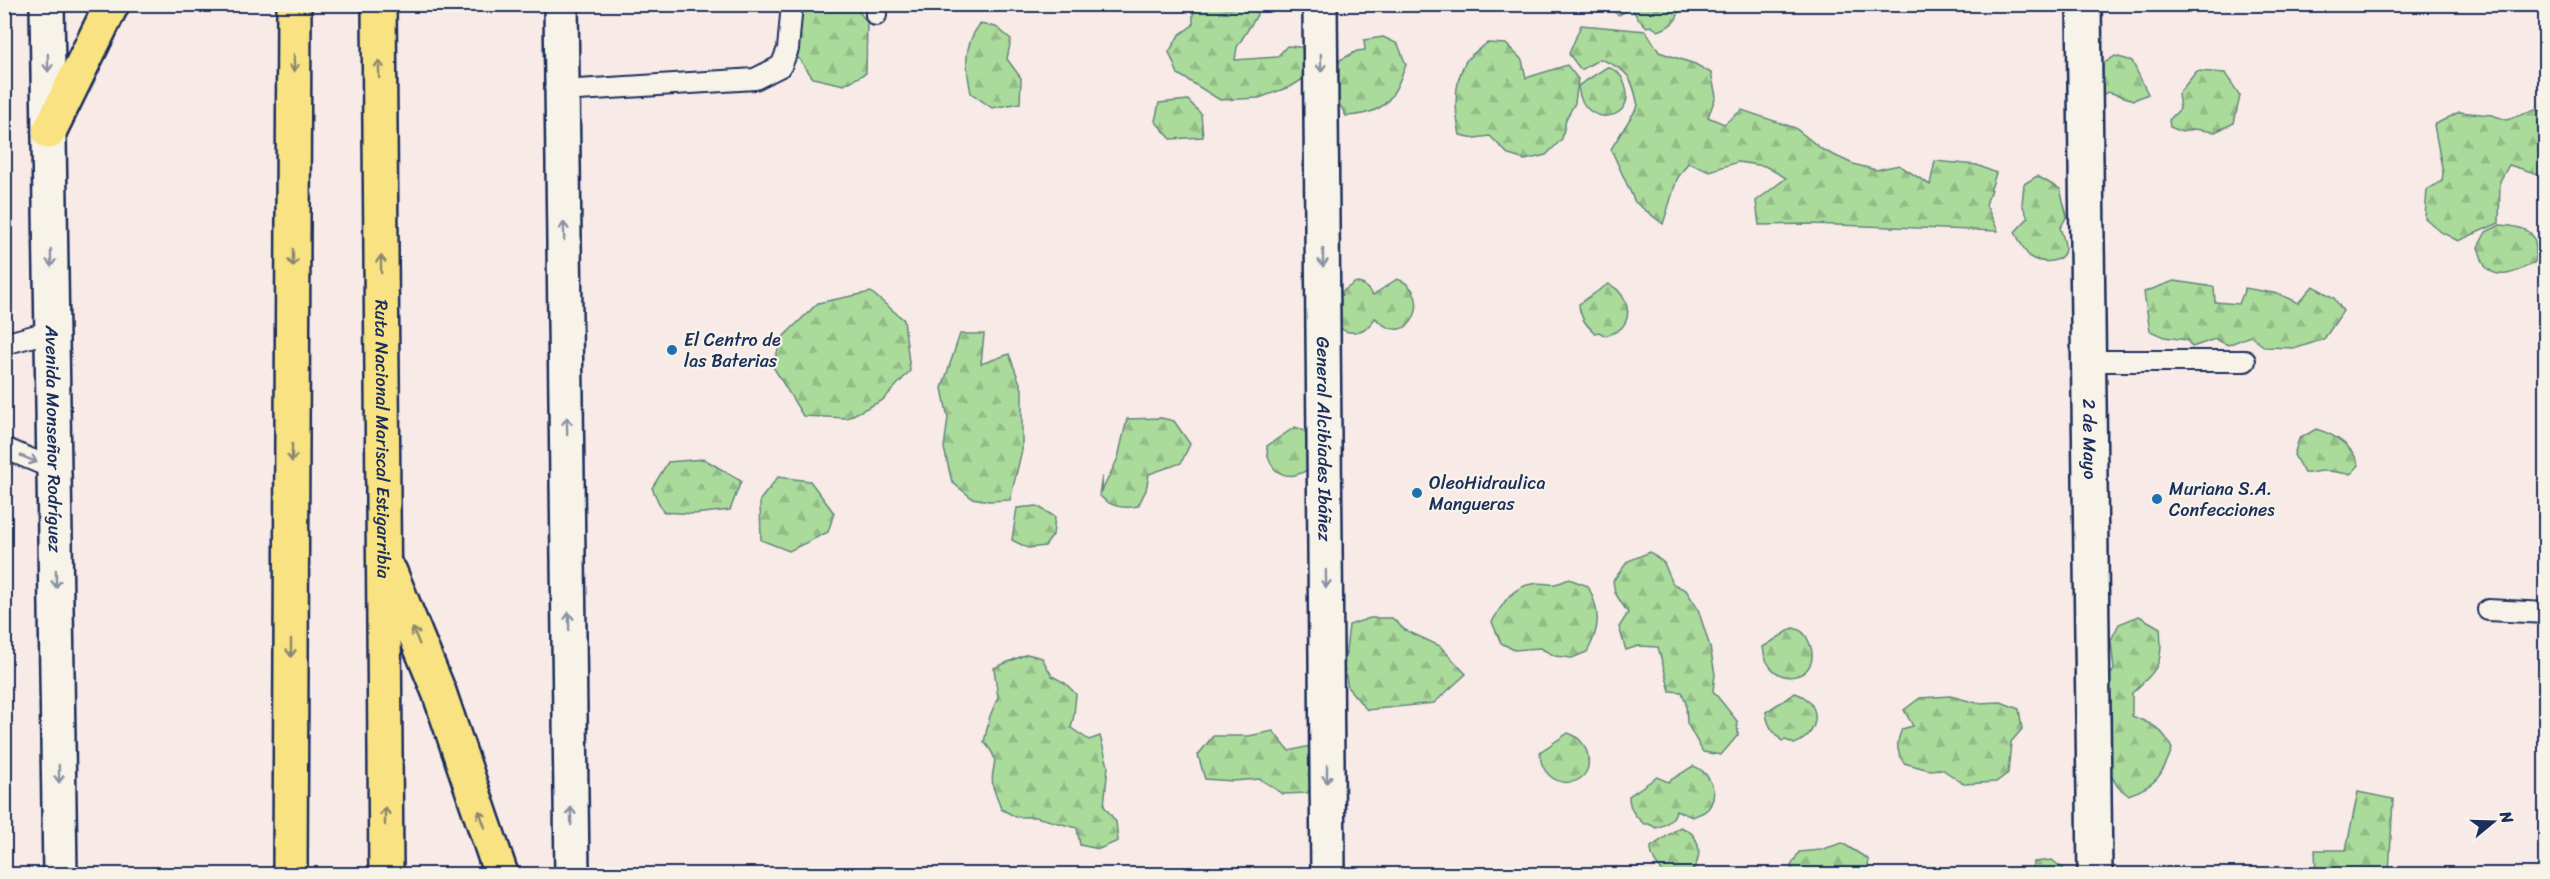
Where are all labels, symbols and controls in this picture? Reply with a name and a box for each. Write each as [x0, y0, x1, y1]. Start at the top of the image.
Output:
one-way arrow [42, 52, 54, 72]
one-way arrow [288, 52, 300, 72]
one-way arrow [1315, 52, 1327, 72]
one-way arrow [374, 60, 385, 80]
one-way arrow [558, 222, 570, 242]
one-way arrow [45, 247, 57, 267]
one-way arrow [287, 247, 299, 267]
one-way arrow [1317, 247, 1329, 267]
one-way arrow [375, 255, 387, 275]
street label: Ruta Nacional Mariscal Estigarribia [365, 299, 400, 579]
street label: Avenida Monseñor Rodríguez [36, 324, 71, 553]
place label: El Centro de las Baterias [684, 324, 781, 377]
street label: General Alcibíades Ibáñez [1307, 336, 1341, 542]
marker: El Centro de las Baterias [665, 343, 679, 357]
street label: 2 de Mayo [2073, 398, 2106, 480]
one-way arrow [561, 417, 572, 437]
one-way arrow [286, 442, 298, 462]
one-way arrow [20, 454, 38, 465]
place label: OleoHidraulica Mangueras [1429, 467, 1546, 520]
place label: Muriana S.A. Confecciones [2169, 473, 2275, 526]
marker: OleoHidraulica Mangueras [1410, 486, 1424, 500]
marker: Muriana S.A. Confecciones [2150, 492, 2164, 506]
one-way arrow [50, 568, 62, 588]
one-way arrow [1320, 568, 1331, 588]
one-way arrow [563, 612, 575, 632]
one-way arrow [410, 627, 421, 645]
one-way arrow [285, 637, 297, 657]
one-way arrow [53, 763, 64, 783]
one-way arrow [1321, 763, 1333, 783]
north arrow [2463, 792, 2523, 852]
text: N [2491, 806, 2523, 828]
one-way arrow [379, 807, 391, 827]
one-way arrow [566, 807, 577, 827]
one-way arrow [476, 810, 487, 829]

